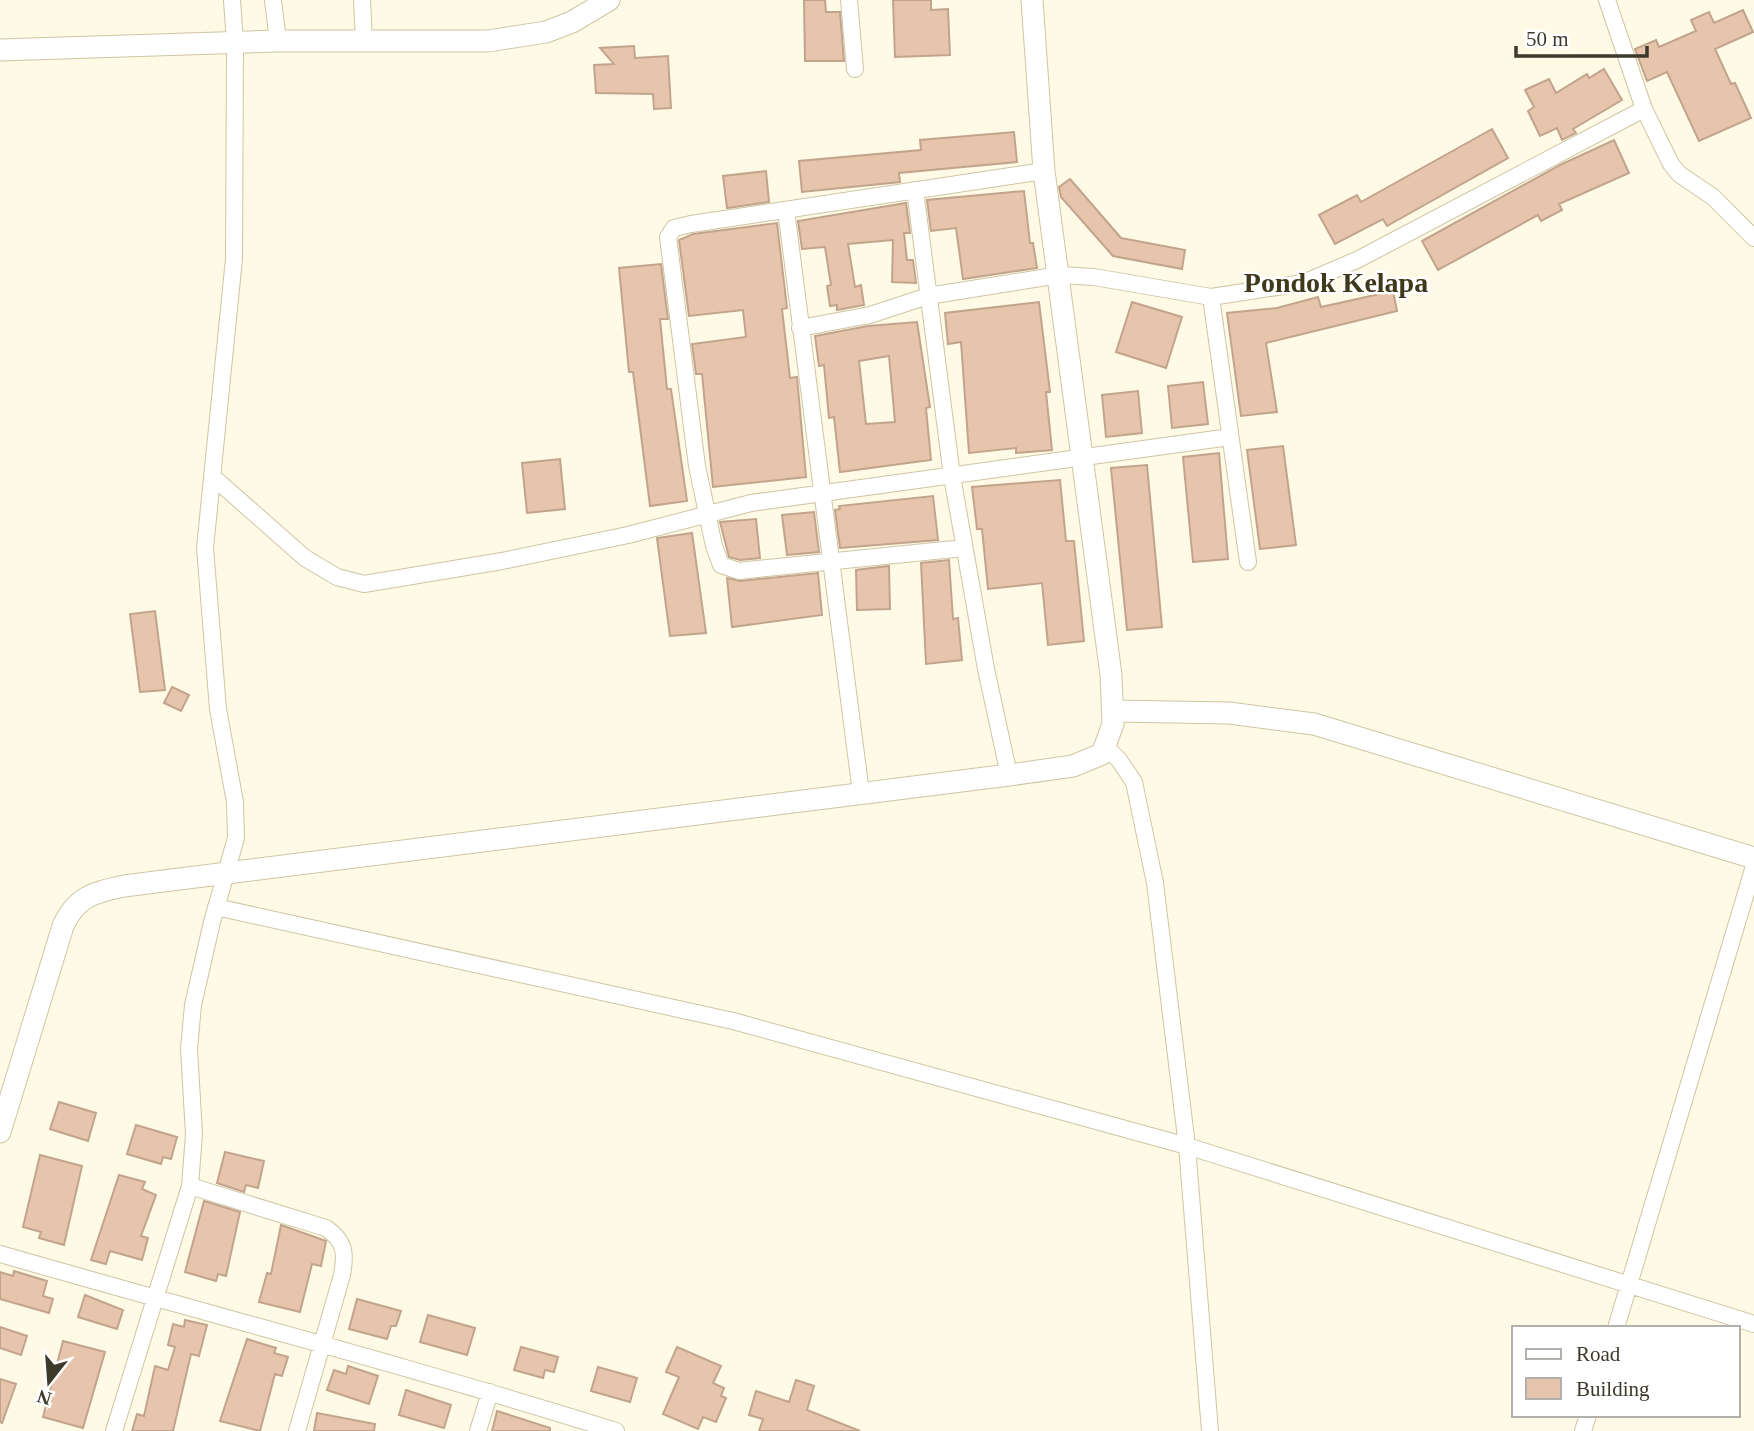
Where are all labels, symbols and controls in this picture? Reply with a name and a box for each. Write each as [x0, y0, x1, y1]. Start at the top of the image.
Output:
scale bar [1516, 14, 1647, 58]
text: 50 m [1526, 27, 1569, 51]
district label: Pondok Kelapa [1244, 267, 1428, 298]
legend [1512, 1326, 1740, 1417]
text: Road [1576, 1342, 1621, 1366]
north arrow [14, 1347, 84, 1417]
text: Building [1576, 1377, 1650, 1401]
text: N [34, 1386, 54, 1410]

